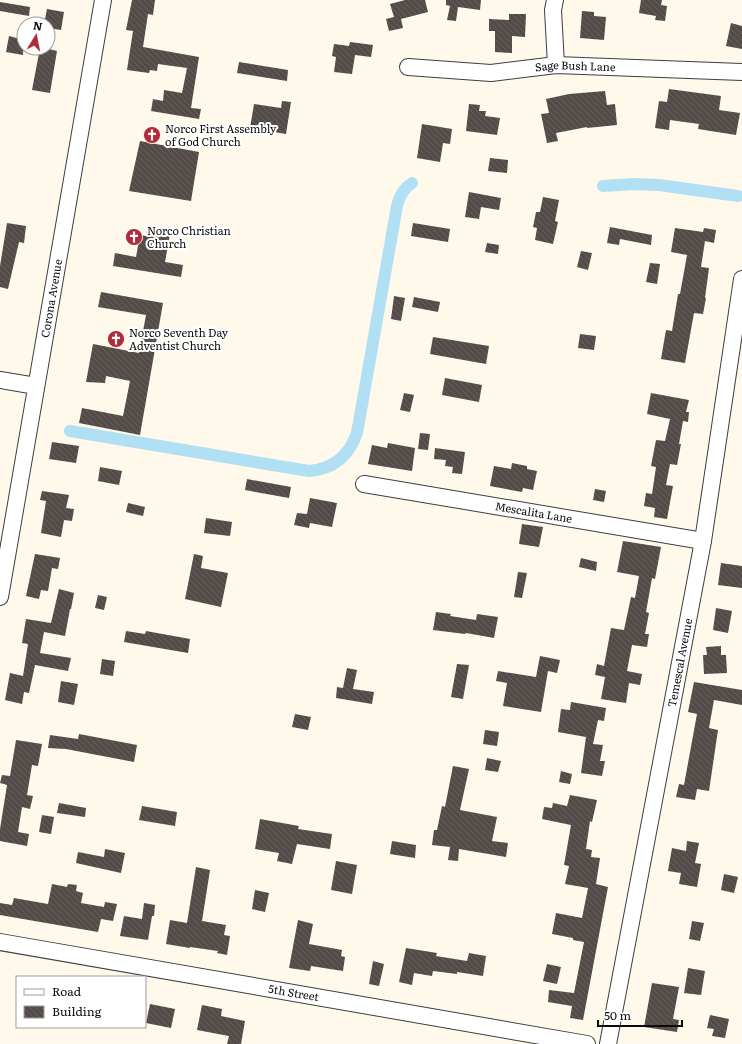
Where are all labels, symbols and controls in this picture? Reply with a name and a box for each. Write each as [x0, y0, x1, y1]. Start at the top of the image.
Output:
north arrow [16, 16, 56, 56]
text: N [32, 16, 44, 34]
street label: Sage Bush Lane [534, 56, 616, 75]
place label: Norco First Assembly of God Church [165, 120, 277, 149]
church icon: Norco First Assembly of God Church [142, 125, 162, 145]
place label: Norco Christian Church [147, 222, 231, 251]
church icon: Norco Christian Church [124, 227, 144, 247]
street label: Corona Avenue [36, 257, 65, 339]
place label: Norco Seventh Day Adventist Church [129, 324, 229, 353]
church icon: Norco Seventh Day Adventist Church [106, 329, 126, 349]
street label: Mescalita Lane [494, 497, 574, 526]
street label: Temescal Avenue [663, 617, 695, 708]
legend [16, 976, 146, 1028]
street label: 5th Street [267, 980, 321, 1004]
text: Road [52, 982, 82, 1000]
text: Building [52, 1002, 102, 1020]
scale bar [598, 1002, 682, 1028]
text: 50 m [604, 1006, 631, 1024]

